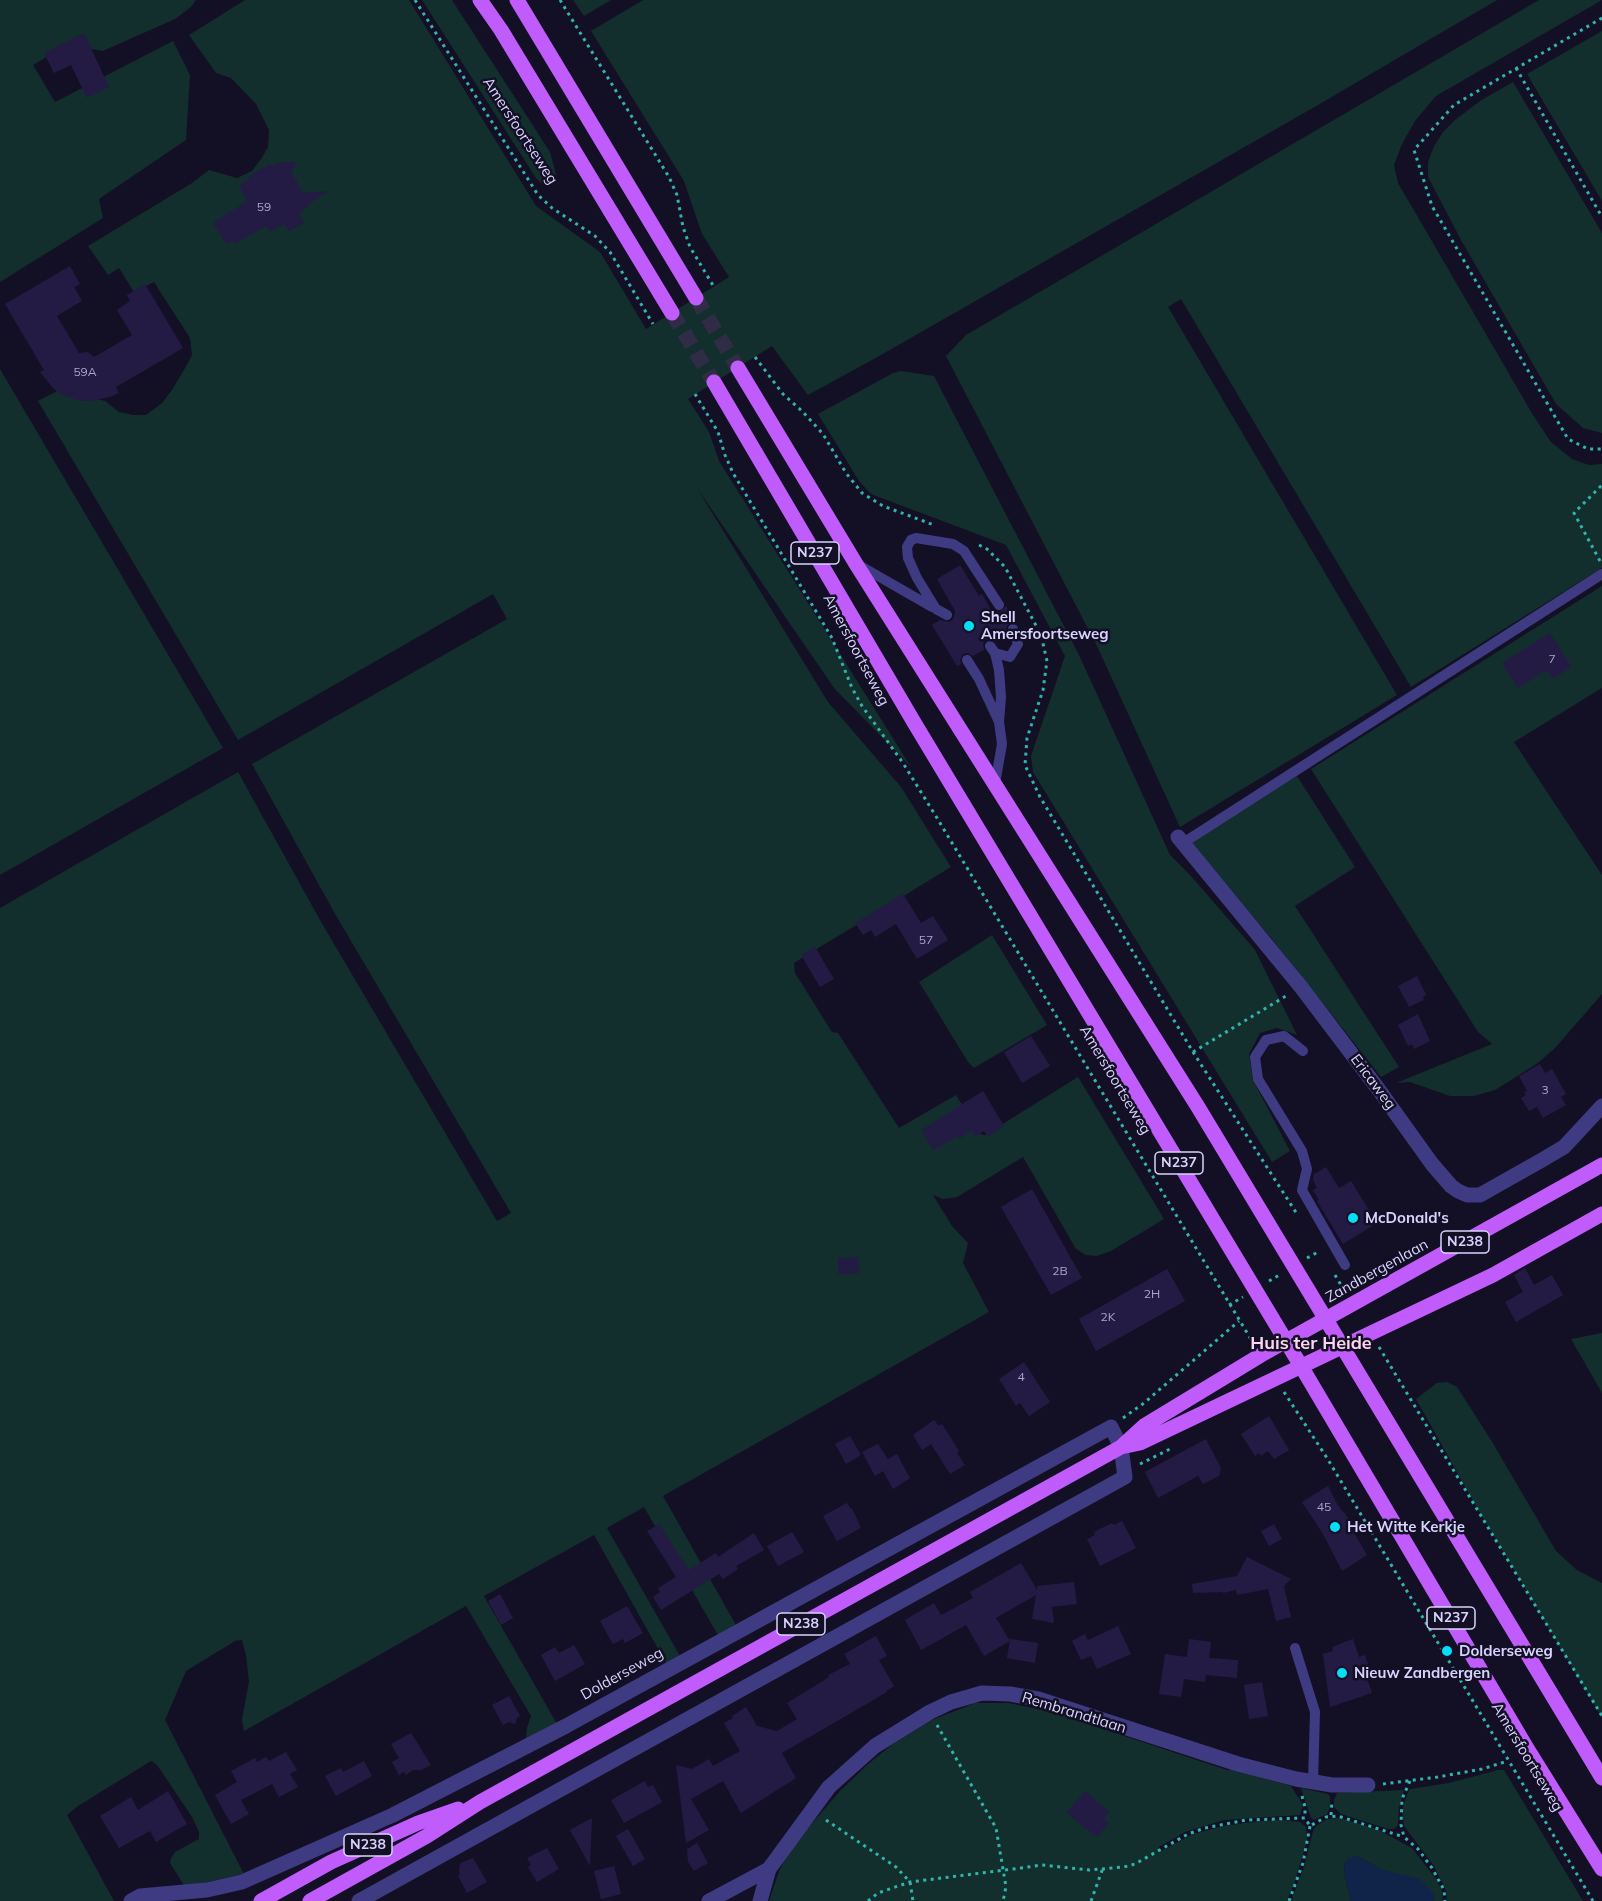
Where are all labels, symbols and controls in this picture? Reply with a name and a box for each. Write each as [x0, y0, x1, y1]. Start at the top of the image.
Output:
street label: Amersfoortseweg [479, 74, 561, 188]
house number: 59 [257, 200, 271, 214]
house number: 59A [73, 365, 97, 379]
road number: N237 [791, 542, 839, 564]
street label: Amersfoortseweg [819, 591, 893, 709]
place label: Shell Amersfoortseweg [981, 608, 1109, 643]
marker: Shell Amersfoortseweg [962, 619, 976, 633]
house number: 7 [1548, 652, 1556, 666]
house number: 57 [919, 933, 933, 947]
street label: Amersfoortseweg [1075, 1022, 1155, 1138]
street label: Ericaweg [1346, 1051, 1400, 1113]
house number: 3 [1541, 1083, 1549, 1097]
road number: N237 [1155, 1152, 1203, 1174]
place label: McDonald's [1365, 1209, 1449, 1227]
marker: McDonald's [1346, 1211, 1360, 1225]
road number: N238 [1441, 1231, 1489, 1253]
street label: Zandbergenlaan [1323, 1235, 1431, 1307]
house number: 2B [1052, 1264, 1068, 1278]
house number: 2H [1144, 1287, 1160, 1301]
house number: 2K [1101, 1310, 1115, 1324]
district label: Huis ter Heide [1250, 1333, 1372, 1355]
house number: 4 [1017, 1370, 1025, 1384]
house number: 45 [1317, 1500, 1331, 1514]
place label: Het Witte Kerkje [1347, 1518, 1465, 1536]
marker: Het Witte Kerkje [1328, 1520, 1342, 1534]
road number: N237 [1427, 1607, 1475, 1629]
road number: N238 [777, 1613, 825, 1635]
place label: Dolderseweg [1459, 1642, 1553, 1660]
street label: Dolderseweg [578, 1644, 666, 1704]
marker: Dolderseweg [1440, 1644, 1454, 1658]
place label: Nieuw Zandbergen [1354, 1664, 1490, 1682]
marker: Nieuw Zandbergen [1335, 1666, 1349, 1680]
street label: Rembrandtlaan [1020, 1689, 1128, 1737]
street label: Amersfoortseweg [1487, 1699, 1567, 1815]
road number: N238 [344, 1834, 392, 1856]

